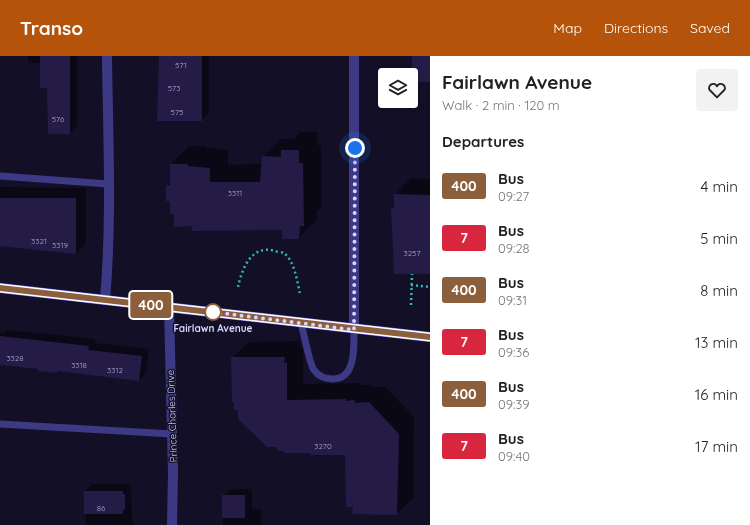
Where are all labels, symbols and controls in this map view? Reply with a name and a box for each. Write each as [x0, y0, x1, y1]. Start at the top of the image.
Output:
text: Transo [20, 16, 83, 40]
text: Map [553, 19, 582, 37]
text: Directions [604, 19, 668, 37]
text: Saved [690, 19, 730, 37]
house number: 571 [175, 60, 187, 70]
map controls [378, 68, 418, 108]
button: layers [378, 68, 418, 108]
button: heart [696, 69, 738, 111]
text: Fairlawn Avenue [442, 70, 592, 94]
house number: 573 [168, 83, 180, 93]
text: Walk · 2 min · 120 m [442, 97, 560, 113]
house number: 575 [171, 107, 183, 117]
house number: 576 [52, 114, 65, 124]
text: Departures [442, 132, 524, 151]
your location [345, 138, 365, 158]
text: Bus [498, 169, 524, 188]
text: 400 [451, 177, 477, 195]
text: 4 min [700, 177, 738, 196]
house number: 3311 [228, 188, 242, 198]
text: 09:27 [498, 188, 529, 204]
text: Bus [498, 221, 524, 240]
text: 7 [460, 229, 468, 247]
text: 5 min [700, 229, 738, 248]
house number: 3321 [31, 236, 47, 246]
house number: 3319 [52, 240, 68, 250]
text: 09:28 [498, 240, 530, 256]
house number: 3257 [403, 248, 421, 258]
text: Bus [498, 273, 524, 292]
text: 400 [451, 281, 477, 299]
text: 8 min [700, 281, 738, 300]
line badge: 400 [128, 292, 174, 318]
text: 09:31 [498, 292, 527, 308]
text: 400 [138, 296, 164, 314]
marker: Fairlawn Avenue [204, 303, 222, 321]
place label: Fairlawn Avenue [173, 322, 253, 335]
text: Bus [498, 325, 524, 344]
text: 7 [460, 333, 468, 351]
text: 13 min [695, 333, 738, 352]
text: 09:36 [498, 344, 529, 360]
house number: 3328 [6, 353, 24, 363]
house number: 3318 [71, 360, 87, 370]
house number: 3312 [107, 365, 123, 375]
street label: Prince Charles Drive [164, 369, 180, 463]
text: Bus [498, 377, 524, 396]
text: 400 [451, 385, 477, 403]
text: 16 min [695, 385, 738, 404]
text: 09:39 [498, 396, 530, 412]
text: Bus [498, 429, 524, 448]
text: 7 [460, 437, 468, 455]
text: 17 min [695, 437, 738, 456]
house number: 3270 [314, 441, 332, 451]
text: 09:40 [498, 448, 530, 464]
house number: 86 [97, 503, 106, 513]

